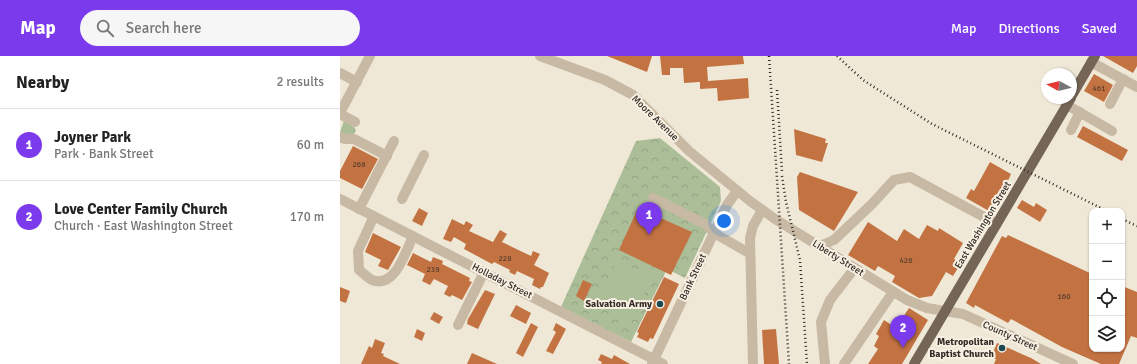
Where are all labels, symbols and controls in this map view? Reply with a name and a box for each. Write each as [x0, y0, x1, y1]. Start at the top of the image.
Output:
search box [80, 10, 360, 46]
text: Map [20, 16, 56, 40]
icon: search [94, 17, 116, 39]
text: Search here [126, 19, 201, 37]
text: Map [951, 20, 977, 37]
text: Directions [999, 20, 1060, 37]
text: Saved [1082, 20, 1117, 37]
north arrow [1041, 68, 1077, 104]
text: Nearby [16, 72, 69, 93]
text: 2 results [276, 74, 324, 90]
house number: 461 [1093, 83, 1105, 93]
street label: Moore Avenue [629, 93, 681, 143]
text: Joyner Park [54, 128, 131, 146]
text: 1 [25, 137, 33, 153]
text: 60 m [297, 137, 324, 153]
text: Park · Bank Street [54, 146, 153, 162]
house number: 268 [353, 159, 365, 169]
street label: East Washington Street [952, 179, 1014, 271]
text: Love Center Family Church [54, 200, 228, 218]
pin: 1 [636, 202, 662, 235]
map controls [1089, 208, 1125, 352]
button: + [1089, 208, 1125, 244]
text: 2 [25, 209, 33, 225]
text: 170 m [290, 209, 324, 225]
your location [714, 211, 734, 231]
text: Church · East Washington Street [54, 218, 233, 234]
street label: Liberty Street [810, 237, 866, 279]
button: − [1089, 244, 1125, 280]
street label: Bank Street [677, 251, 709, 302]
house number: 228 [499, 253, 511, 263]
house number: 426 [900, 255, 912, 265]
street label: Holladay Street [470, 261, 535, 302]
house number: 239 [427, 264, 439, 274]
button: locate [1089, 280, 1125, 316]
house number: 160 [1058, 291, 1070, 301]
place label: Salvation Army [586, 298, 652, 310]
marker: Salvation Army [655, 299, 665, 309]
pin: 2 [890, 315, 916, 348]
button: layers [1089, 316, 1125, 352]
street label: County Street [981, 319, 1040, 354]
place label: Metropolitan Baptist Church [929, 336, 995, 360]
marker: Metropolitan Baptist Church [997, 343, 1007, 353]

